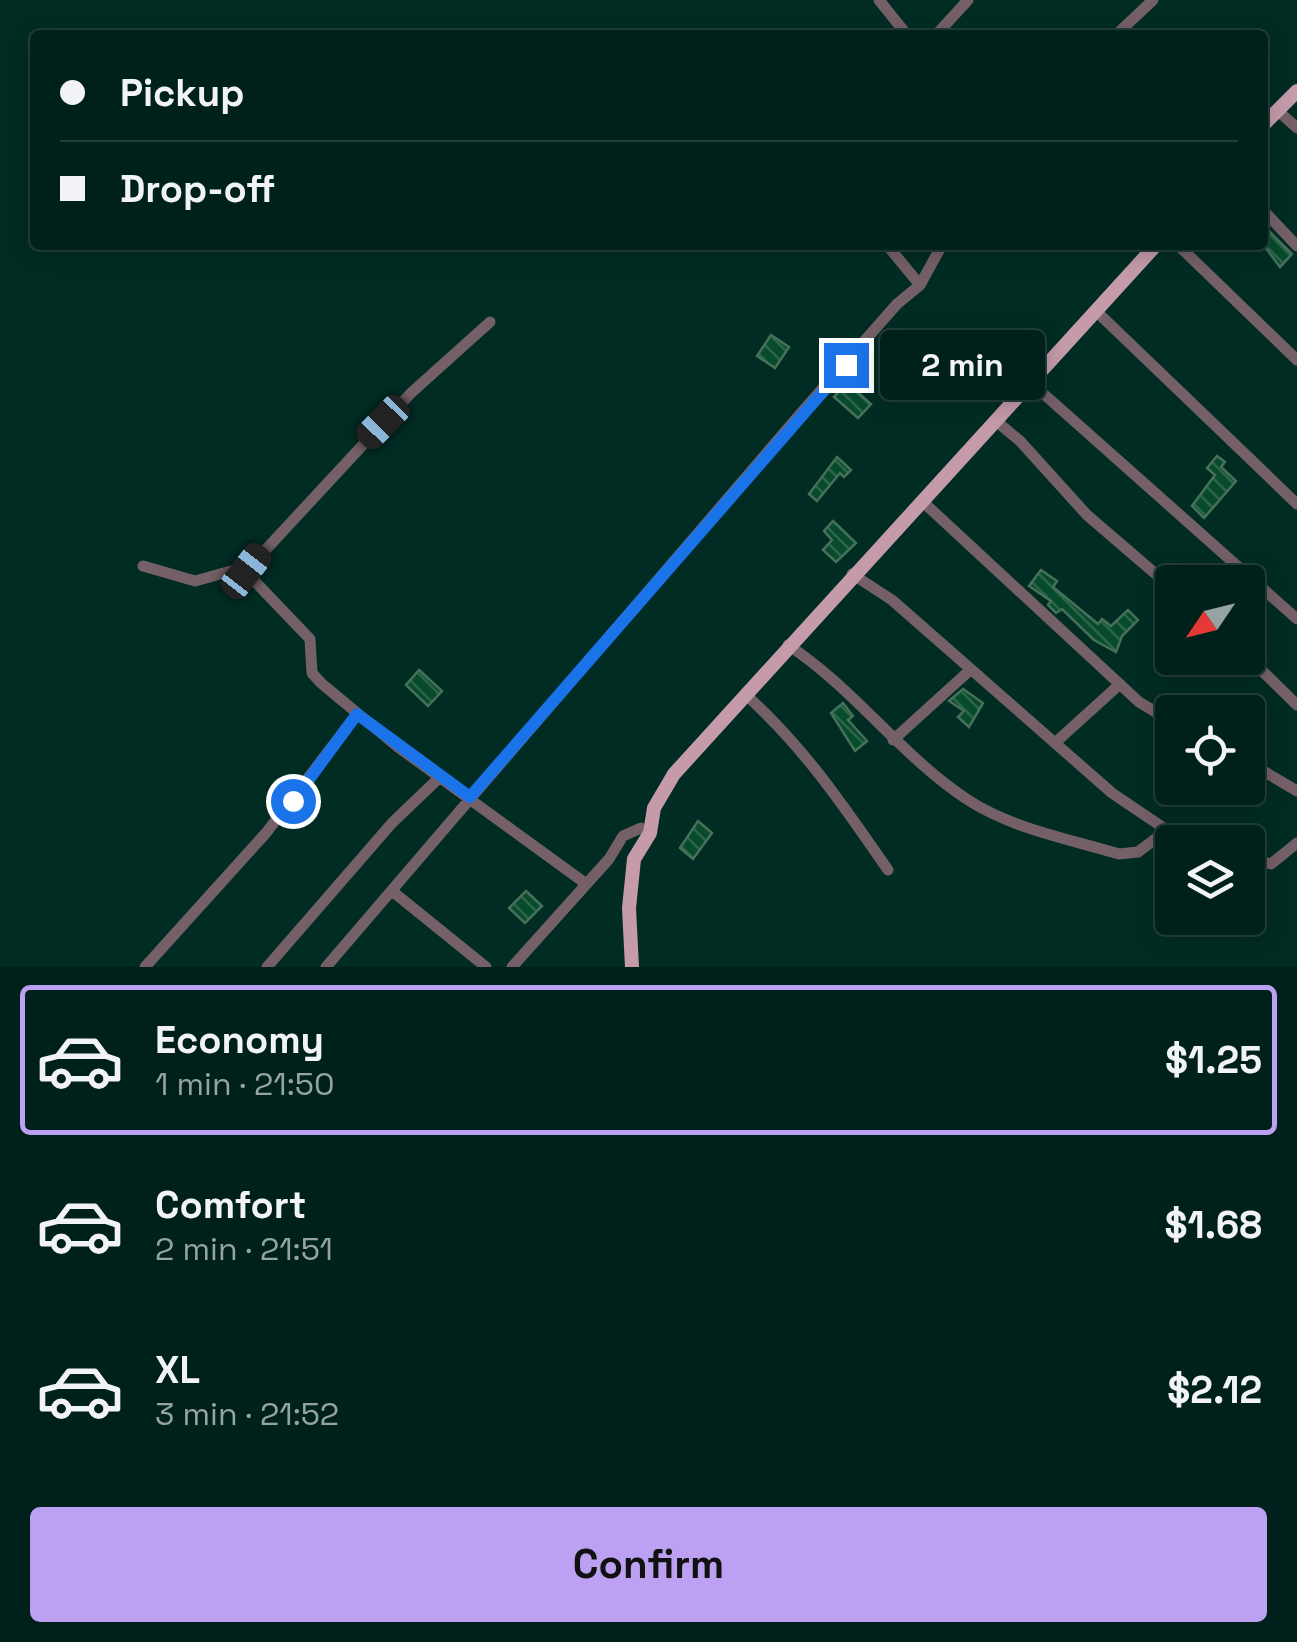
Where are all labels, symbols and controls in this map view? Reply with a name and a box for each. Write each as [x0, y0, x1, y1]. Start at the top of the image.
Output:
text: Pickup [120, 69, 244, 117]
text: Drop-off [120, 165, 275, 213]
callout: 2 min [881, 330, 1046, 400]
route end [824, 343, 869, 388]
text: 2 min [921, 345, 1004, 385]
car [351, 390, 415, 454]
car [216, 538, 276, 604]
north arrow [1155, 565, 1265, 675]
map controls [1155, 565, 1265, 935]
button: locate [1155, 695, 1265, 805]
route start [271, 779, 316, 824]
button: layers [1155, 825, 1265, 935]
icon: car [35, 1015, 125, 1105]
text: Economy [155, 1016, 324, 1064]
text: $1.25 [1165, 1036, 1262, 1084]
text: 1 min · 21:50 [155, 1064, 334, 1104]
icon: car [35, 1180, 125, 1270]
text: Comfort [155, 1181, 306, 1229]
text: $1.68 [1165, 1201, 1262, 1249]
text: 2 min · 21:51 [155, 1229, 333, 1269]
icon: car [35, 1345, 125, 1435]
text: XL [155, 1346, 200, 1394]
text: $2.12 [1167, 1366, 1262, 1414]
text: 3 min · 21:52 [155, 1394, 339, 1434]
button: Confirm [30, 1507, 1267, 1622]

